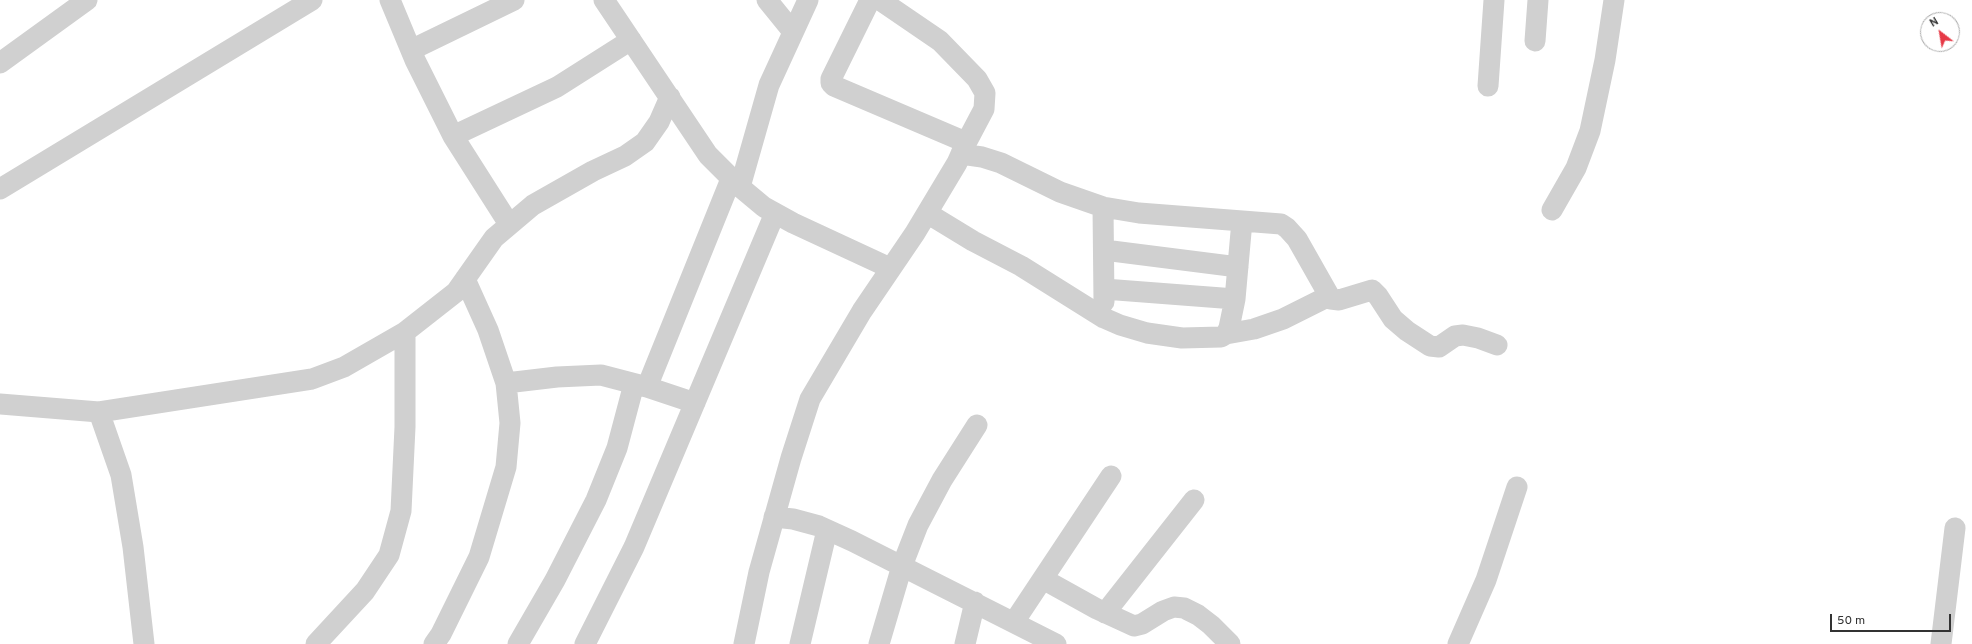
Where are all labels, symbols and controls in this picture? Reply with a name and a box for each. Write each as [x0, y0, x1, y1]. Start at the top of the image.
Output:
north arrow [1920, 12, 1960, 52]
text: N [1927, 15, 1941, 31]
scale bar [1832, 606, 1953, 632]
text: 50 m [1837, 613, 1865, 629]

